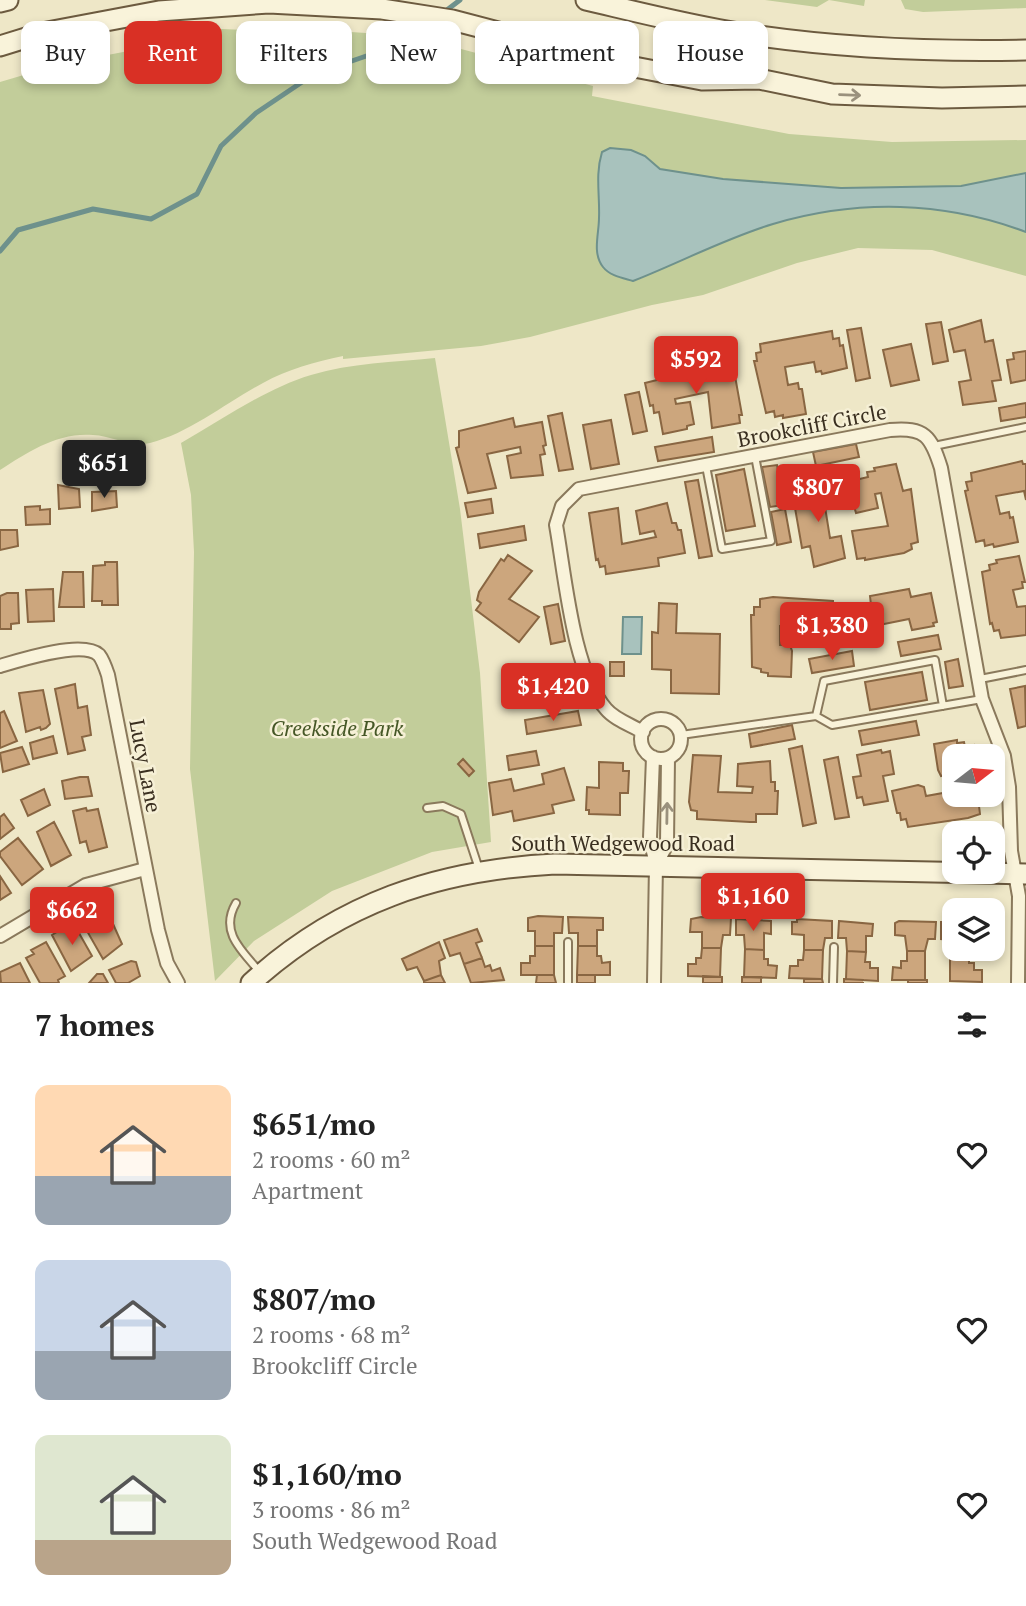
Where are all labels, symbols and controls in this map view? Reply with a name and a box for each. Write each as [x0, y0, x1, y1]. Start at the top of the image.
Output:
chip: Buy [21, 21, 110, 84]
chip: Rent [124, 21, 222, 84]
chip: Filters [236, 21, 352, 84]
chip: New [366, 21, 461, 84]
chip: Apartment [475, 21, 639, 84]
chip: House [653, 21, 768, 84]
one-way arrow [839, 88, 862, 101]
pin: $592 [655, 336, 737, 396]
text: $592 [670, 343, 722, 374]
street label: Brookcliff Circle [735, 397, 889, 453]
pin: $651 [63, 440, 145, 500]
text: $651 [78, 447, 130, 478]
pin: $807 [777, 464, 859, 524]
text: $807 [792, 471, 844, 502]
pin: $1,380 [775, 602, 889, 662]
text: $1,380 [796, 609, 868, 640]
pin: $1,420 [496, 664, 610, 723]
text: $1,420 [517, 670, 589, 701]
park label: Creekside Park [271, 714, 404, 742]
street label: Lucy Lane [123, 717, 169, 815]
north arrow [942, 744, 1004, 807]
map controls [942, 744, 1005, 961]
one-way arrow [660, 802, 674, 825]
button: locate [942, 821, 1005, 884]
street label: South Wedgewood Road [511, 829, 735, 857]
pin: $1,160 [696, 874, 810, 933]
text: $1,160 [717, 880, 789, 911]
pin: $662 [31, 888, 113, 947]
text: $662 [46, 894, 98, 925]
button: layers [942, 898, 1005, 961]
text: 7 homes [35, 1005, 154, 1045]
icon: filters [953, 1006, 991, 1044]
text: $651/mo [252, 1104, 376, 1144]
icon: home [91, 1113, 175, 1197]
icon: heart [953, 1136, 991, 1174]
text: 2 rooms · 60 m² [252, 1144, 411, 1175]
text: Apartment [252, 1175, 363, 1206]
text: $807/mo [252, 1279, 376, 1319]
icon: home [91, 1288, 175, 1372]
icon: heart [953, 1311, 991, 1349]
text: 2 rooms · 68 m² [252, 1319, 411, 1350]
text: Brookcliff Circle [252, 1350, 418, 1381]
text: $1,160/mo [252, 1454, 402, 1494]
icon: home [91, 1463, 175, 1547]
icon: heart [953, 1486, 991, 1524]
text: 3 rooms · 86 m² [252, 1494, 411, 1525]
text: South Wedgewood Road [252, 1525, 497, 1556]

